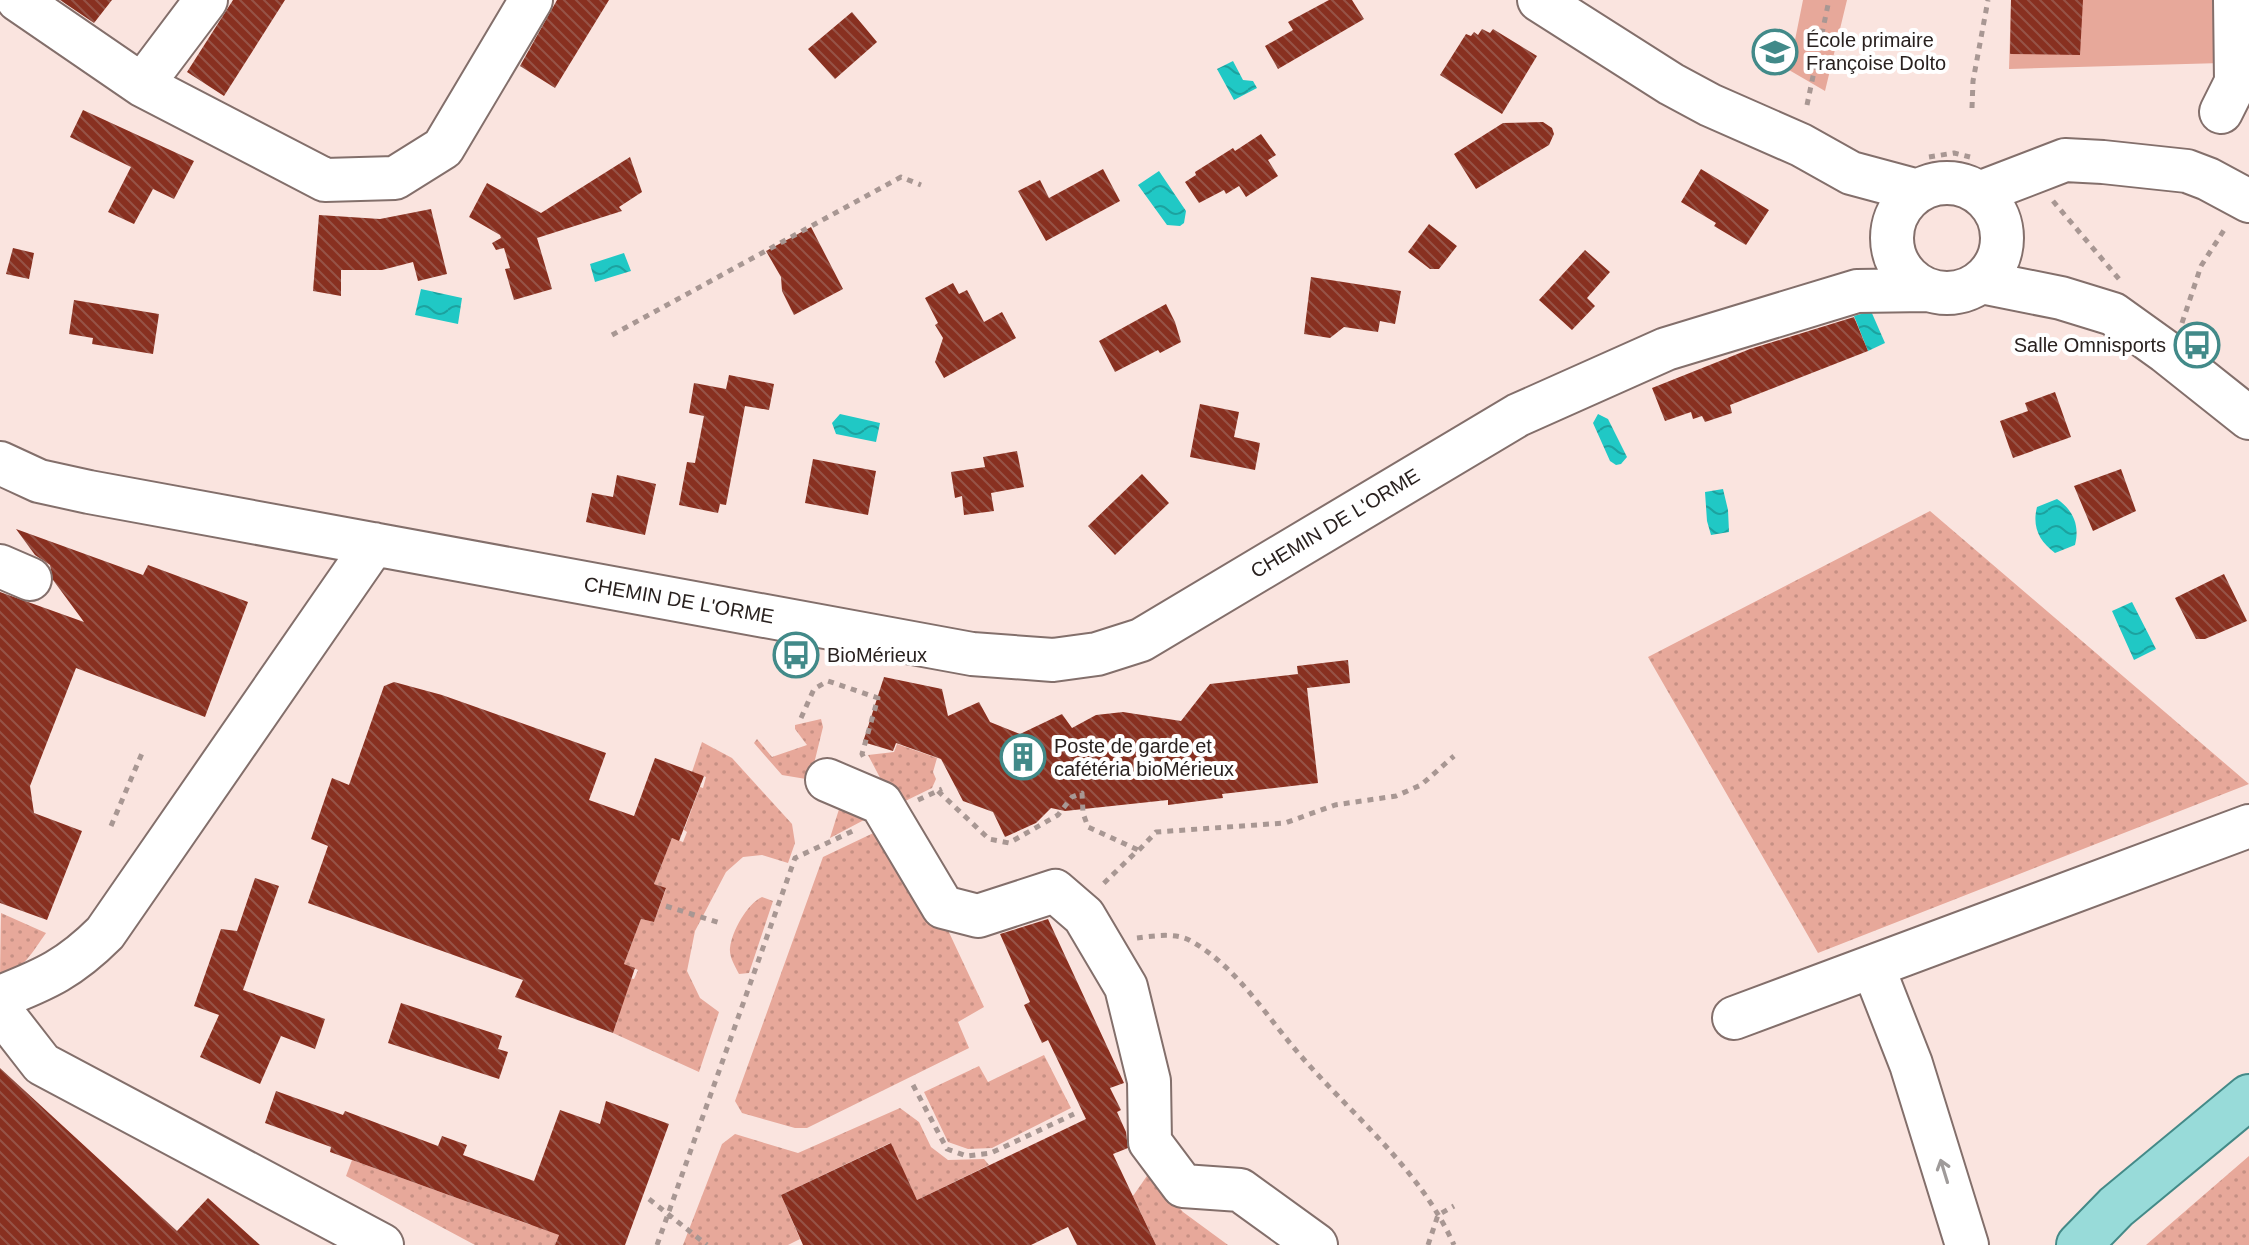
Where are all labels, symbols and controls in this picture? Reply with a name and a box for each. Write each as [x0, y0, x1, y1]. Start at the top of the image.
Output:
school or university icon: École primaire Françoise Dolto [1751, 28, 1799, 76]
place label: École primaire Françoise Dolto [1806, 29, 1946, 74]
bus stop icon: Salle Omnisports [2173, 321, 2221, 369]
place label: Salle Omnisports [2014, 334, 2166, 356]
street label: CHEMIN DE L'ORME [1247, 464, 1423, 582]
street label: CHEMIN DE L'ORME [582, 572, 776, 628]
bus stop icon: BioMérieux [772, 631, 820, 679]
place label: BioMérieux [827, 644, 927, 666]
building icon: Poste de garde et cafétéria bioMérieux [999, 733, 1047, 781]
place label: Poste de garde et cafétéria bioMérieux [1054, 735, 1234, 780]
one-way arrow [1936, 1158, 1951, 1184]

